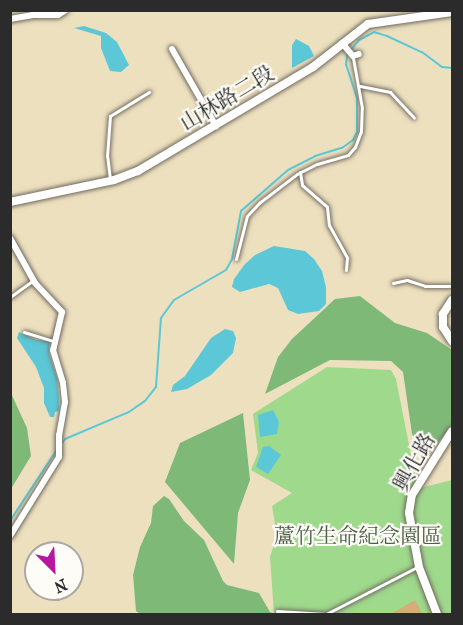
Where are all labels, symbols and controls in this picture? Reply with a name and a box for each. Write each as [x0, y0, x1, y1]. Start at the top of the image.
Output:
street label: 山林路二段 [176, 60, 278, 136]
street label: 興化路 [388, 428, 440, 496]
park label: 蘆竹生命紀念園區 [274, 523, 442, 549]
north arrow [24, 541, 84, 601]
text: N [51, 575, 70, 597]

